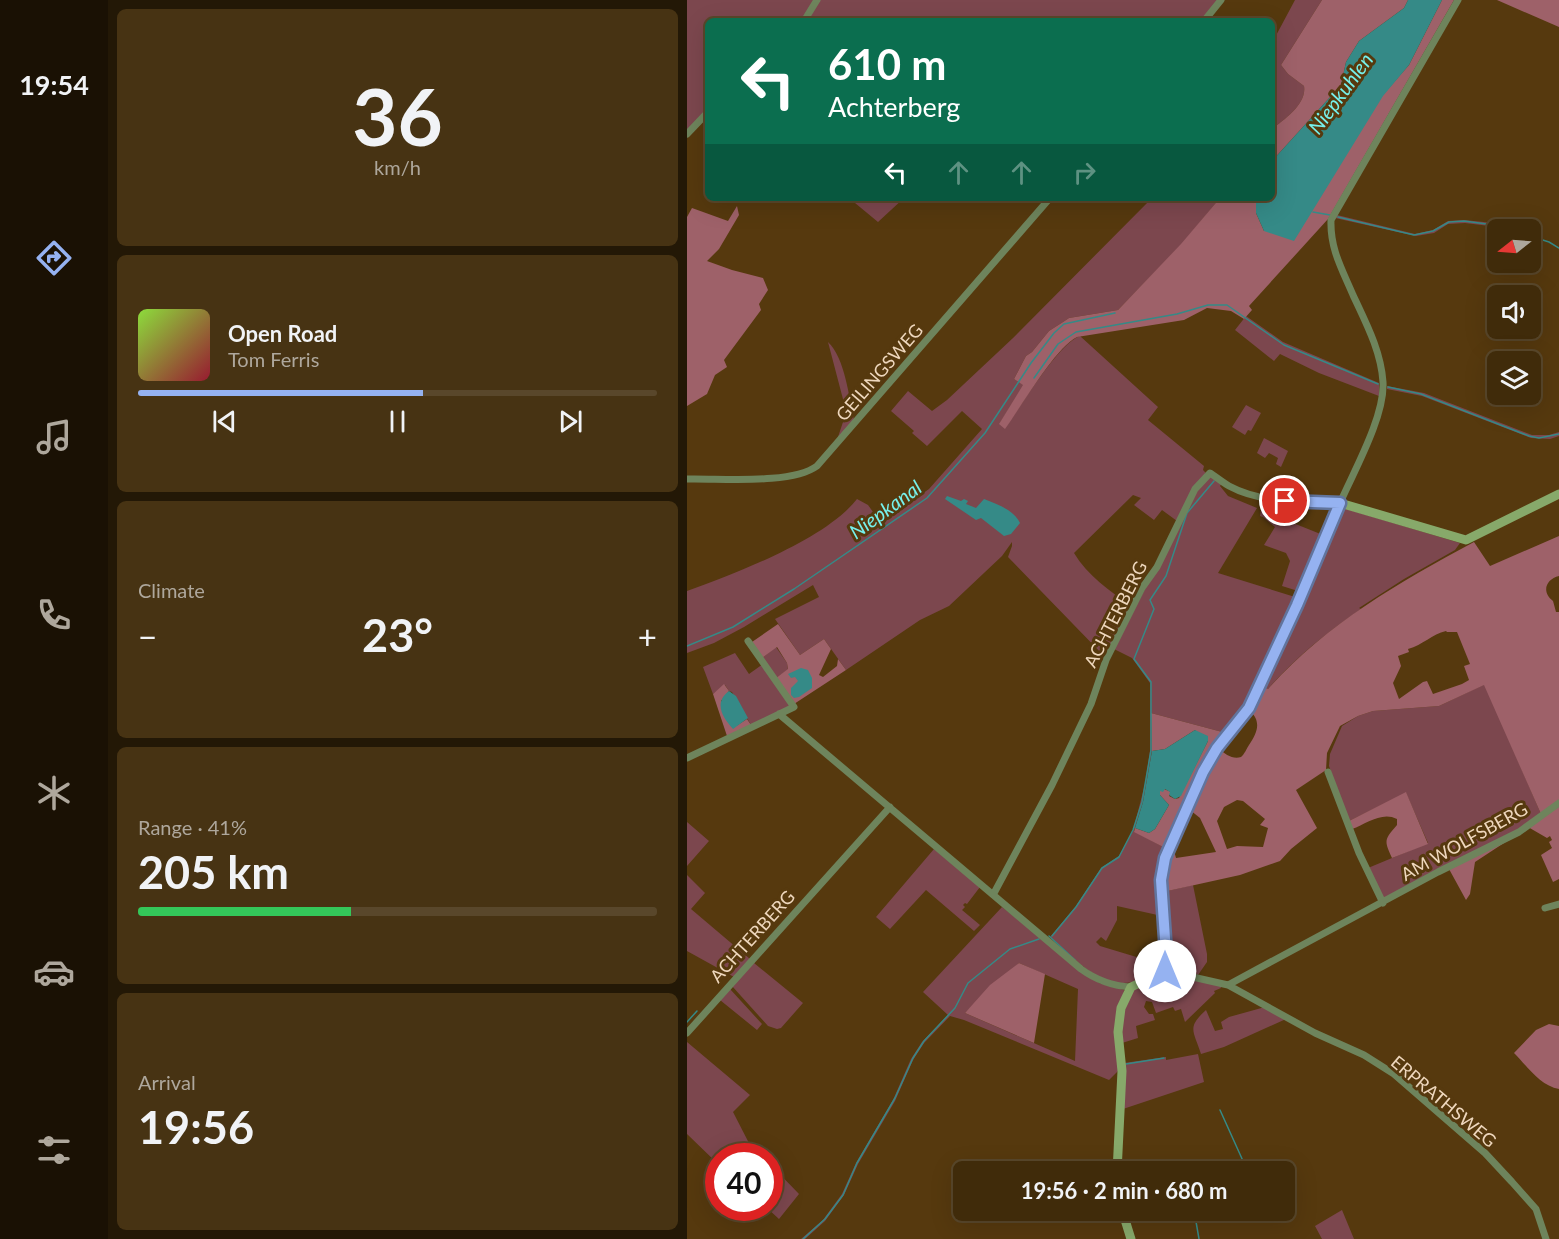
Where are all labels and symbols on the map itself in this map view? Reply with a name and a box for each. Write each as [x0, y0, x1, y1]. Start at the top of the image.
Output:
water label: Niepkuhlen [1303, 48, 1377, 138]
north arrow [1487, 219, 1541, 273]
street label: GEILINGSWEG [831, 319, 927, 425]
water label: Niepkanal [844, 474, 926, 543]
pin [1259, 475, 1310, 526]
street label: ACHTERBERG [1079, 557, 1151, 671]
street label: AM WOLFSBERG [1397, 797, 1531, 885]
street label: ACHTERBERG [705, 885, 799, 987]
position arrow [1133, 939, 1197, 1003]
street label: ERPRATHSWEG [1387, 1051, 1501, 1151]
speed limit sign: 40 [705, 1143, 783, 1221]

